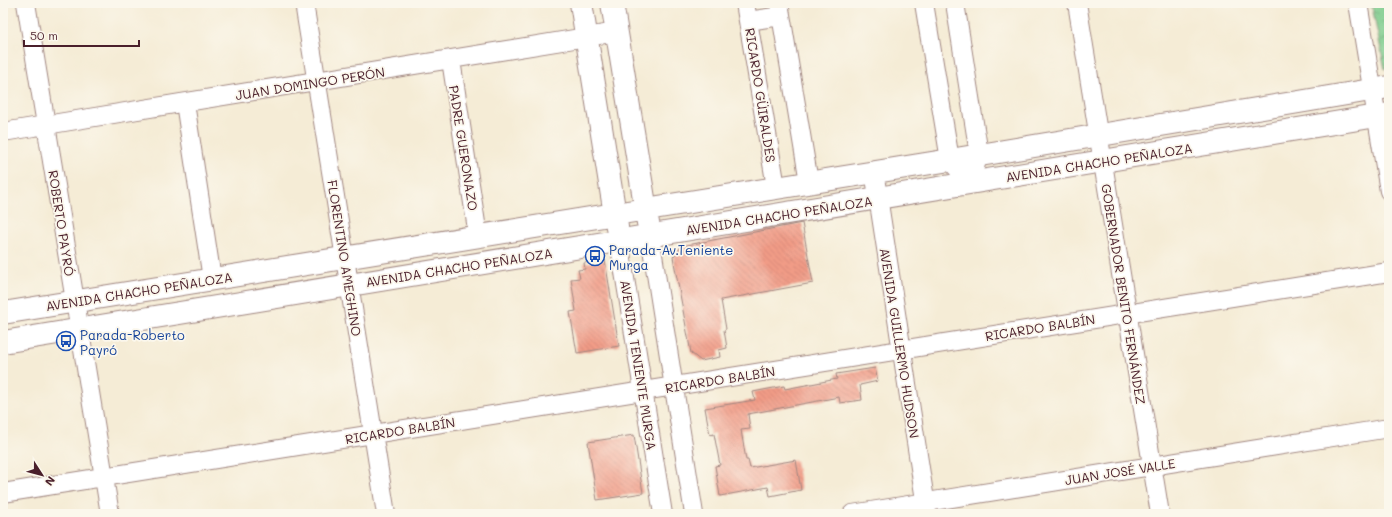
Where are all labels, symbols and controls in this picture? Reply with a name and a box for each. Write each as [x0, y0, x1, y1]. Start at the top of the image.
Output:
scale bar [24, 22, 139, 48]
text: 50 m [30, 27, 58, 43]
street label: RICARDO GÜIRALDES [742, 27, 780, 163]
street label: JUAN DOMINGO PERÓN [234, 63, 386, 103]
street label: PADRE GUERONAZO [446, 84, 482, 212]
street label: AVENIDA CHACHO PEÑALOZA [1004, 139, 1194, 185]
street label: ROBERTO PAYRÓ [45, 169, 79, 277]
street label: FLORENTINO AMEGHINO [324, 179, 366, 337]
street label: GOBERNADOR BENITO FERNÁNDEZ [1098, 183, 1150, 406]
street label: AVENIDA CHACHO PEÑALOZA [684, 192, 874, 238]
place label: Parada-Av.Teniente Murga [609, 241, 733, 273]
street label: AVENIDA CHACHO PEÑALOZA [364, 244, 554, 290]
bus stop icon: Parada-Av.Teniente Murga [584, 245, 606, 267]
street label: AVENIDA GUILLERMO HUDSON [877, 247, 923, 439]
street label: AVENIDA CHACHO PEÑALOZA [44, 268, 234, 314]
street label: AVENIDA TENIENTE MURGA [617, 279, 661, 451]
street label: RICARDO BALBÍN [984, 310, 1096, 344]
place label: Parada-Roberto Payró [80, 326, 185, 358]
bus stop icon: Parada-Roberto Payró [55, 330, 77, 352]
street label: RICARDO BALBÍN [664, 362, 776, 396]
street label: RICARDO BALBÍN [344, 413, 456, 447]
street label: JUAN JOSÉ VALLE [1064, 454, 1176, 488]
north arrow [22, 455, 62, 495]
text: N [42, 473, 59, 489]

